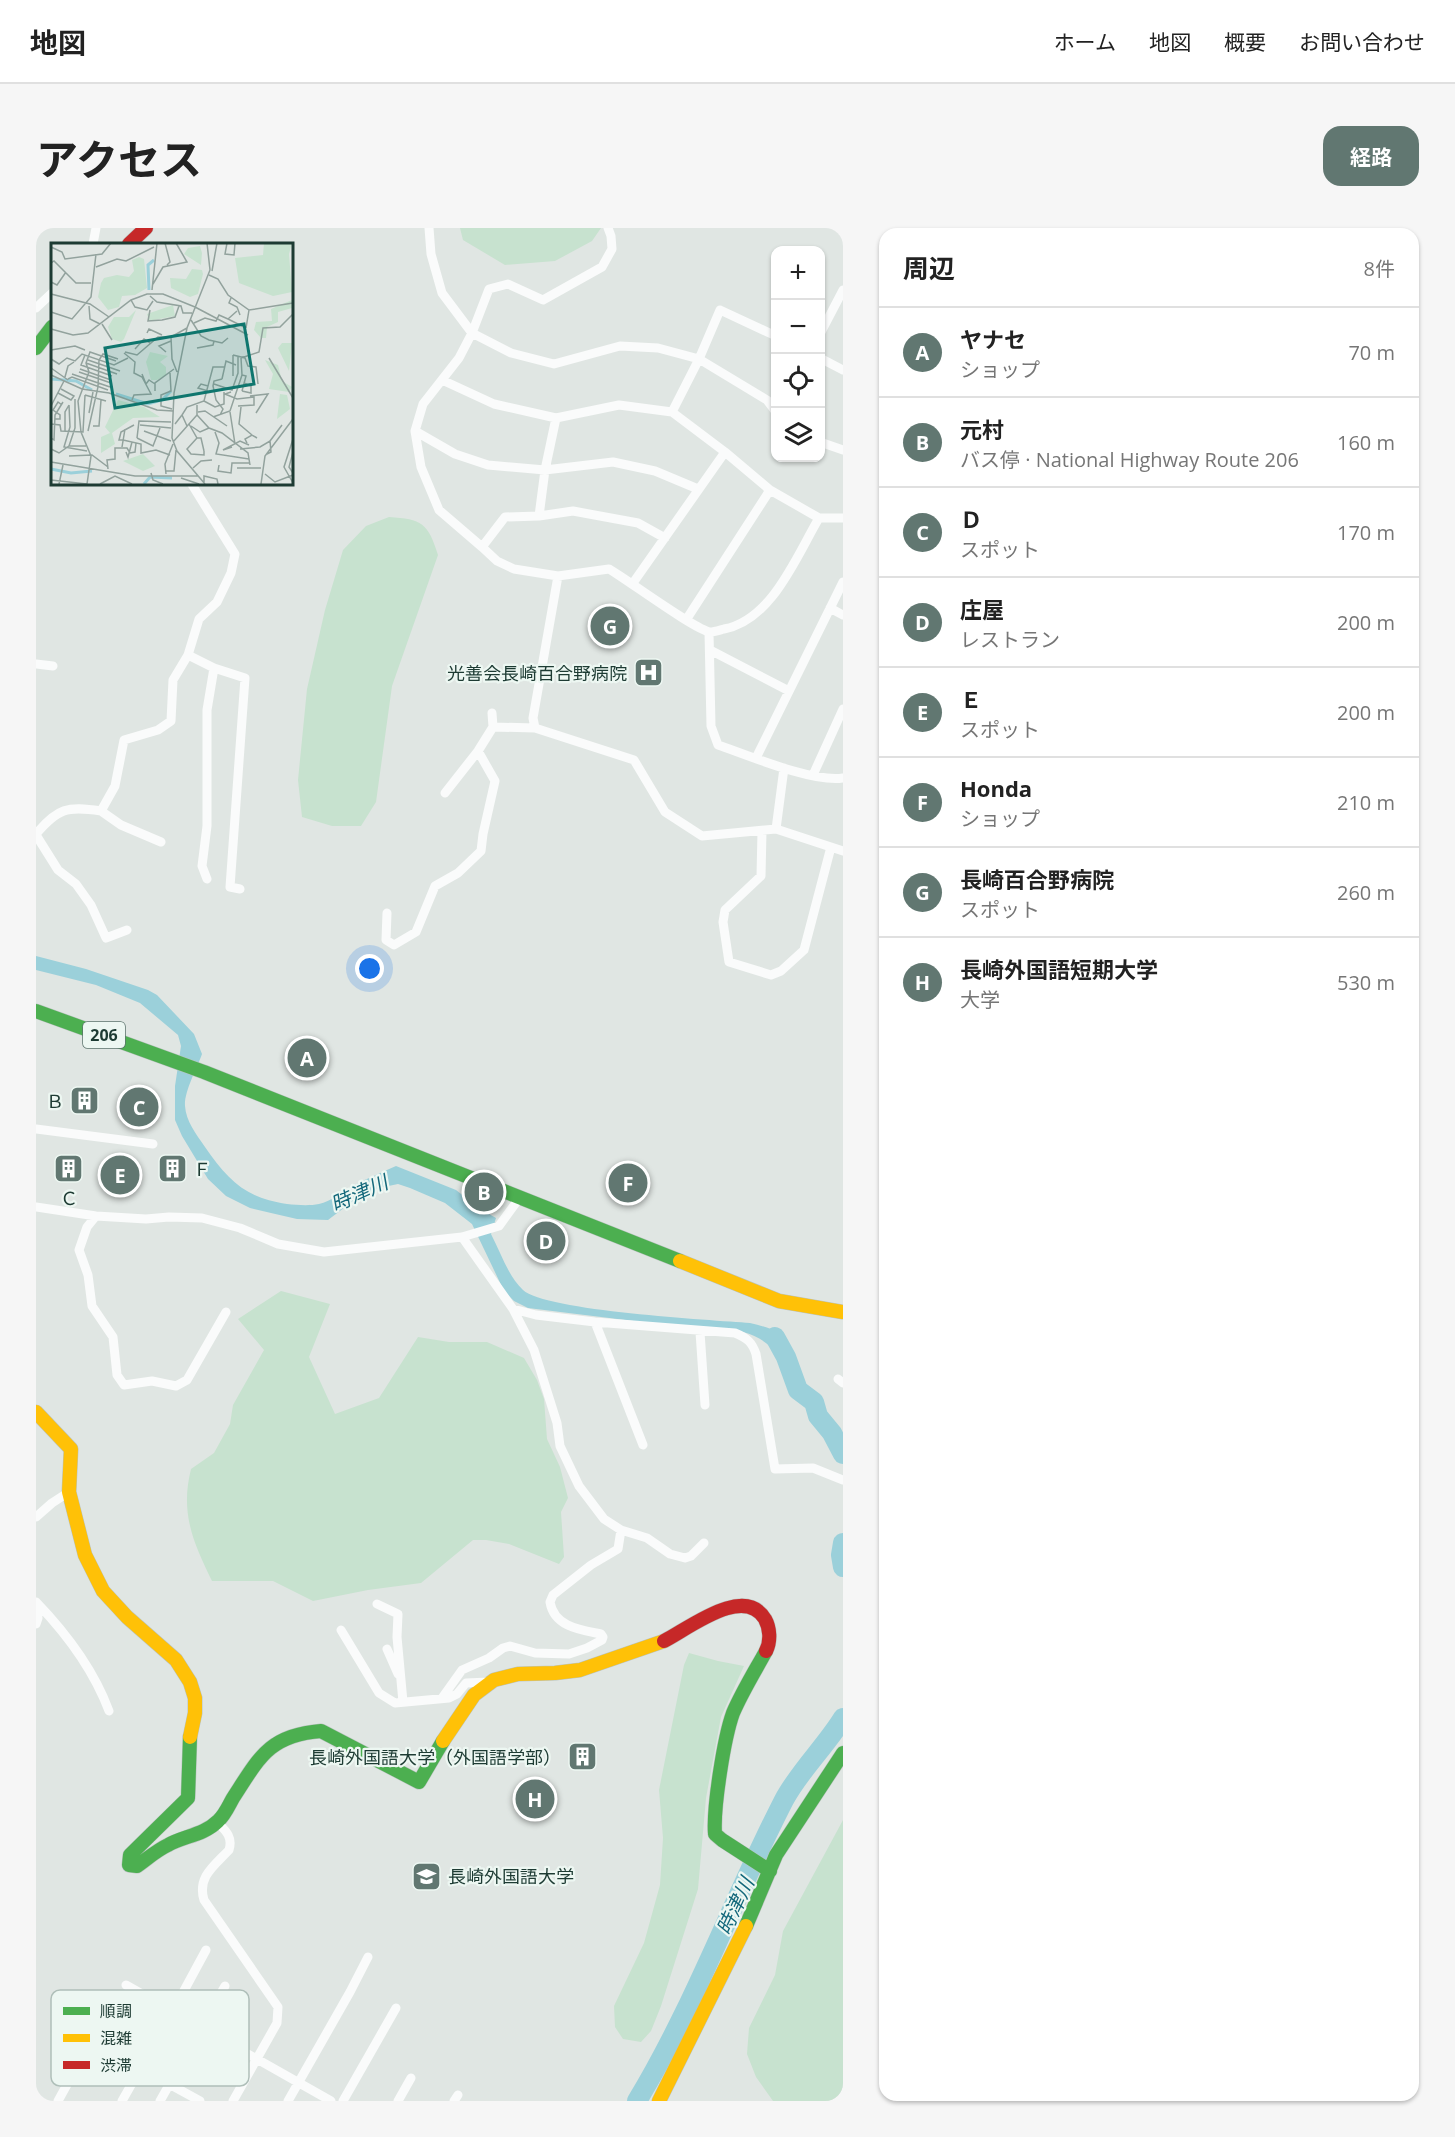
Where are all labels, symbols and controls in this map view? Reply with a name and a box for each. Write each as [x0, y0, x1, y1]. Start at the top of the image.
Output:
text: 地図 [30, 23, 86, 61]
text: ホーム [1054, 28, 1116, 56]
text: 地図 [1149, 28, 1191, 56]
text: 概要 [1224, 28, 1266, 56]
text: お問い合わせ [1299, 28, 1425, 56]
button: 経路 [1323, 126, 1419, 186]
text: アクセス [36, 130, 202, 187]
inset map [51, 243, 292, 484]
map controls [771, 246, 825, 462]
button: + [771, 246, 825, 300]
text: 周辺 [903, 250, 955, 286]
text: 8件 [1364, 255, 1395, 282]
button: − [771, 300, 825, 354]
text: ヤナセ [960, 324, 1026, 354]
text: A [916, 339, 929, 366]
text: 70 m [1348, 339, 1395, 366]
button: locate [771, 354, 825, 408]
text: ショップ [960, 356, 1040, 383]
button: layers [771, 408, 825, 462]
text: 元村 [960, 414, 1004, 444]
text: B [916, 429, 929, 456]
text: 160 m [1337, 429, 1395, 456]
text: バス停 · National Highway Route 206 [960, 446, 1299, 473]
text: Ｄ [960, 504, 982, 534]
text: C [916, 519, 929, 546]
text: 170 m [1337, 519, 1395, 546]
text: スポット [960, 536, 1040, 563]
text: 庄屋 [960, 594, 1004, 624]
pin: G [590, 604, 630, 648]
text: D [915, 609, 930, 636]
text: 200 m [1337, 609, 1395, 636]
text: レストラン [960, 626, 1060, 653]
hospital icon: 光善会長崎百合野病院 [632, 657, 664, 689]
place label: 光善会長崎百合野病院 [447, 661, 627, 685]
text: Ｅ [960, 684, 982, 714]
text: E [917, 699, 928, 726]
text: 200 m [1337, 699, 1395, 726]
text: スポット [960, 716, 1040, 743]
text: Honda [960, 773, 1032, 803]
text: F [917, 789, 928, 816]
text: 210 m [1337, 789, 1395, 816]
text: ショップ [960, 805, 1040, 832]
text: 長崎百合野病院 [960, 864, 1114, 894]
text: G [915, 879, 930, 906]
text: 260 m [1337, 879, 1395, 906]
text: スポット [960, 896, 1040, 923]
your location [355, 954, 384, 983]
text: 長崎外国語短期大学 [960, 954, 1158, 984]
text: H [915, 969, 930, 996]
text: 530 m [1337, 969, 1395, 996]
text: 大学 [960, 986, 1000, 1013]
road number: 206 [83, 1022, 125, 1048]
pin: A [288, 1036, 326, 1080]
pin: C [120, 1084, 158, 1130]
building icon: Ｂ [69, 1085, 101, 1117]
place label: Ｂ [46, 1089, 64, 1113]
pin: E [100, 1152, 140, 1198]
building icon: Ｃ [53, 1153, 85, 1185]
building icon: Ｆ [156, 1153, 188, 1185]
place label: Ｆ [193, 1157, 211, 1181]
pin: F [608, 1160, 648, 1206]
water label: 時津川 [326, 1168, 394, 1218]
pin: B [464, 1170, 504, 1214]
place label: Ｃ [60, 1186, 78, 1210]
pin: D [526, 1218, 566, 1264]
building icon: 長崎外国語大学（外国語学部） [566, 1741, 598, 1773]
place label: 長崎外国語大学（外国語学部） [309, 1745, 561, 1769]
pin: H [516, 1776, 554, 1822]
school or university icon: 長崎外国語大学 [411, 1860, 443, 1892]
place label: 長崎外国語大学 [448, 1864, 574, 1888]
water label: 時津川 [710, 1871, 761, 1939]
legend [51, 1990, 249, 2086]
text: 順調 [100, 2000, 132, 2022]
text: 混雑 [100, 2027, 132, 2049]
text: 渋滞 [100, 2054, 132, 2076]

